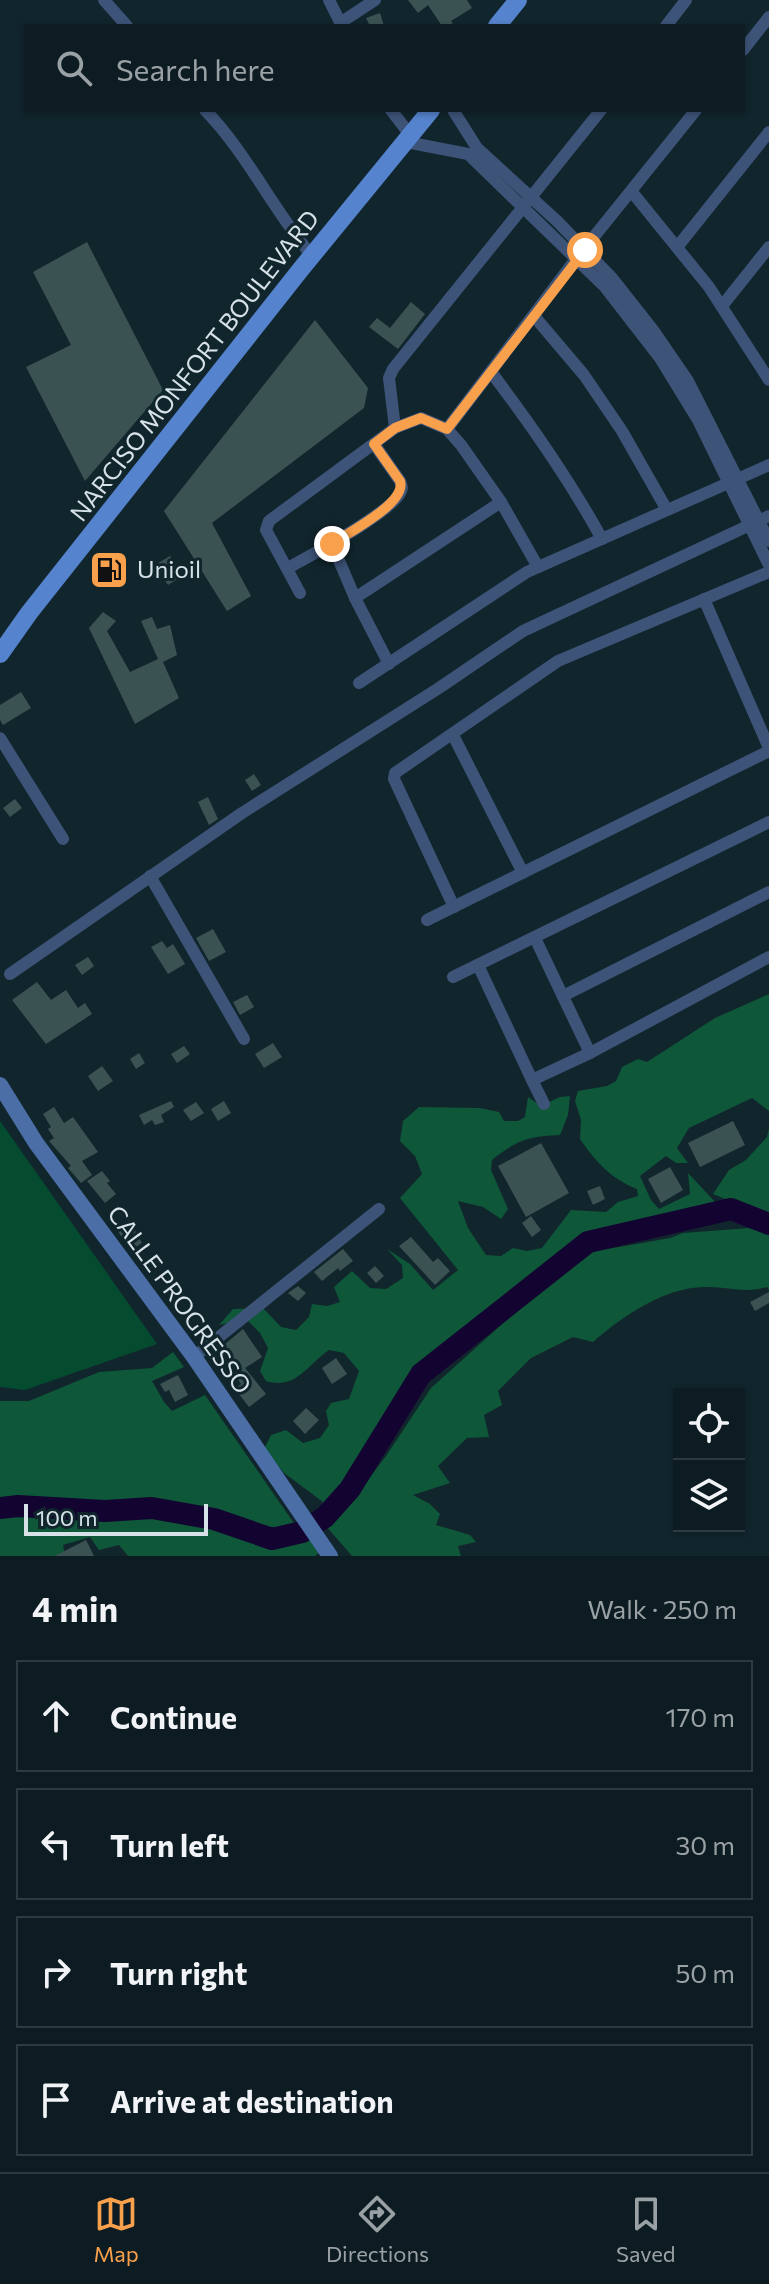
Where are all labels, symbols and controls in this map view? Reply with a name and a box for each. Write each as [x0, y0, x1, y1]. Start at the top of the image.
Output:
search box [24, 24, 745, 112]
icon: search [52, 46, 96, 90]
text: Search here [116, 50, 275, 87]
street label: NARCISO MONFORT BOULEVARD [63, 204, 324, 526]
route start [567, 232, 603, 268]
route end [314, 526, 350, 562]
fuel station icon: Unioil [88, 549, 130, 591]
place label: Unioil [137, 554, 201, 583]
street label: CALLE PROGRESSO [102, 1199, 258, 1399]
map controls [673, 1388, 745, 1532]
button: locate [673, 1388, 745, 1460]
button: layers [673, 1460, 745, 1532]
scale bar [24, 1500, 208, 1536]
text: 100 m [36, 1504, 98, 1531]
text: 4 min [32, 1587, 118, 1629]
text: Walk · 250 m [587, 1593, 737, 1624]
icon: ahead [34, 1694, 78, 1738]
text: Continue [110, 1698, 237, 1735]
text: 170 m [666, 1701, 735, 1732]
icon: left [34, 1822, 78, 1866]
text: Turn left [110, 1826, 229, 1863]
text: 30 m [676, 1829, 735, 1860]
icon: right [34, 1950, 78, 1994]
text: Turn right [110, 1954, 247, 1991]
text: 50 m [675, 1957, 735, 1988]
icon: arrive [34, 2078, 78, 2122]
text: Arrive at destination [110, 2082, 394, 2119]
tab: Map [94, 2192, 139, 2267]
tab: Directions [326, 2192, 429, 2267]
tab: Saved [616, 2192, 675, 2267]

